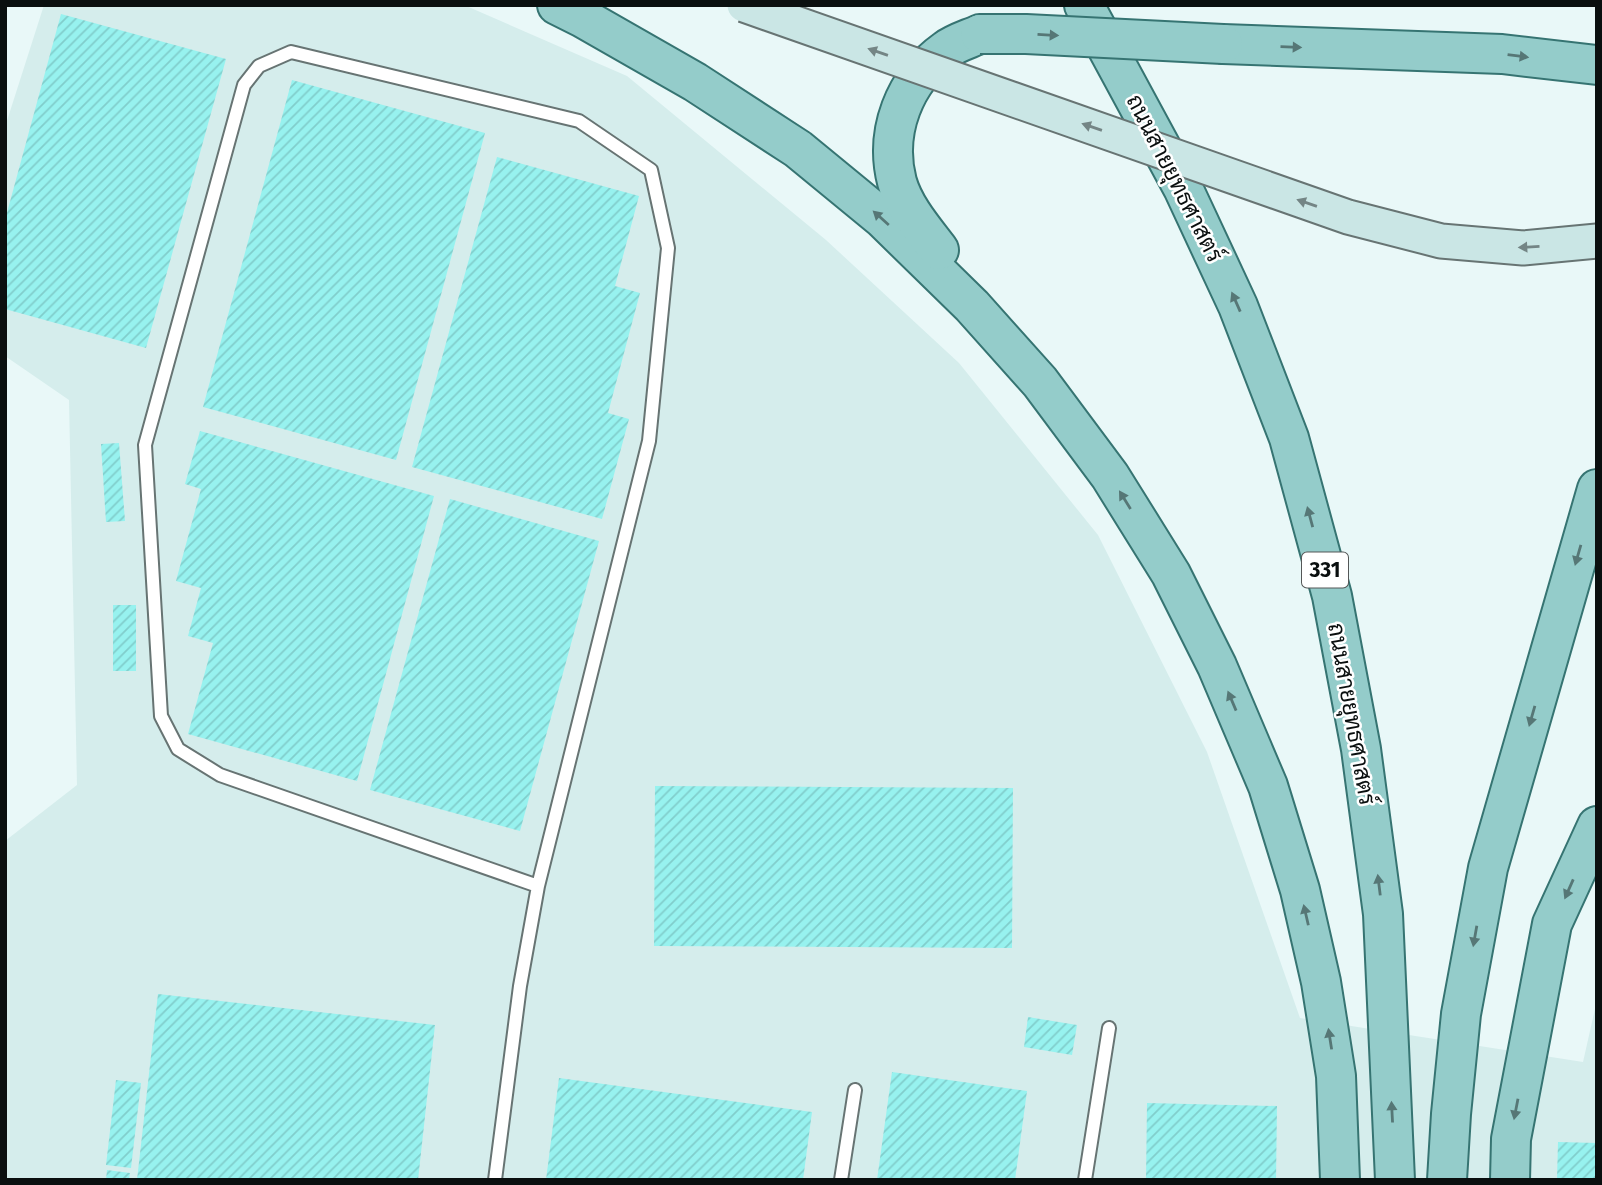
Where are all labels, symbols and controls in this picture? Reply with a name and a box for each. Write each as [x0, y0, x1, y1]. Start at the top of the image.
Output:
one-way arrow [1037, 30, 1059, 41]
one-way arrow [1280, 41, 1302, 52]
one-way arrow [867, 46, 888, 57]
one-way arrow [1507, 50, 1529, 61]
street label: ถนนสายยุทธศาสตร์ [1119, 89, 1231, 267]
one-way arrow [1082, 121, 1103, 132]
one-way arrow [1297, 197, 1318, 208]
one-way arrow [872, 210, 890, 226]
one-way arrow [1518, 241, 1540, 252]
one-way arrow [1230, 292, 1242, 312]
one-way arrow [1119, 490, 1132, 510]
one-way arrow [1305, 506, 1315, 527]
one-way arrow [1572, 544, 1583, 566]
road number: 331 [1302, 552, 1348, 588]
street label: ถนนสายยุทธศาสตร์ [1320, 620, 1384, 808]
one-way arrow [1226, 690, 1237, 711]
one-way arrow [1526, 705, 1536, 726]
one-way arrow [1373, 873, 1384, 895]
one-way arrow [1563, 878, 1574, 899]
one-way arrow [1300, 904, 1311, 926]
one-way arrow [1470, 925, 1481, 947]
one-way arrow [1324, 1027, 1335, 1049]
one-way arrow [1511, 1098, 1522, 1120]
one-way arrow [1386, 1100, 1397, 1122]

